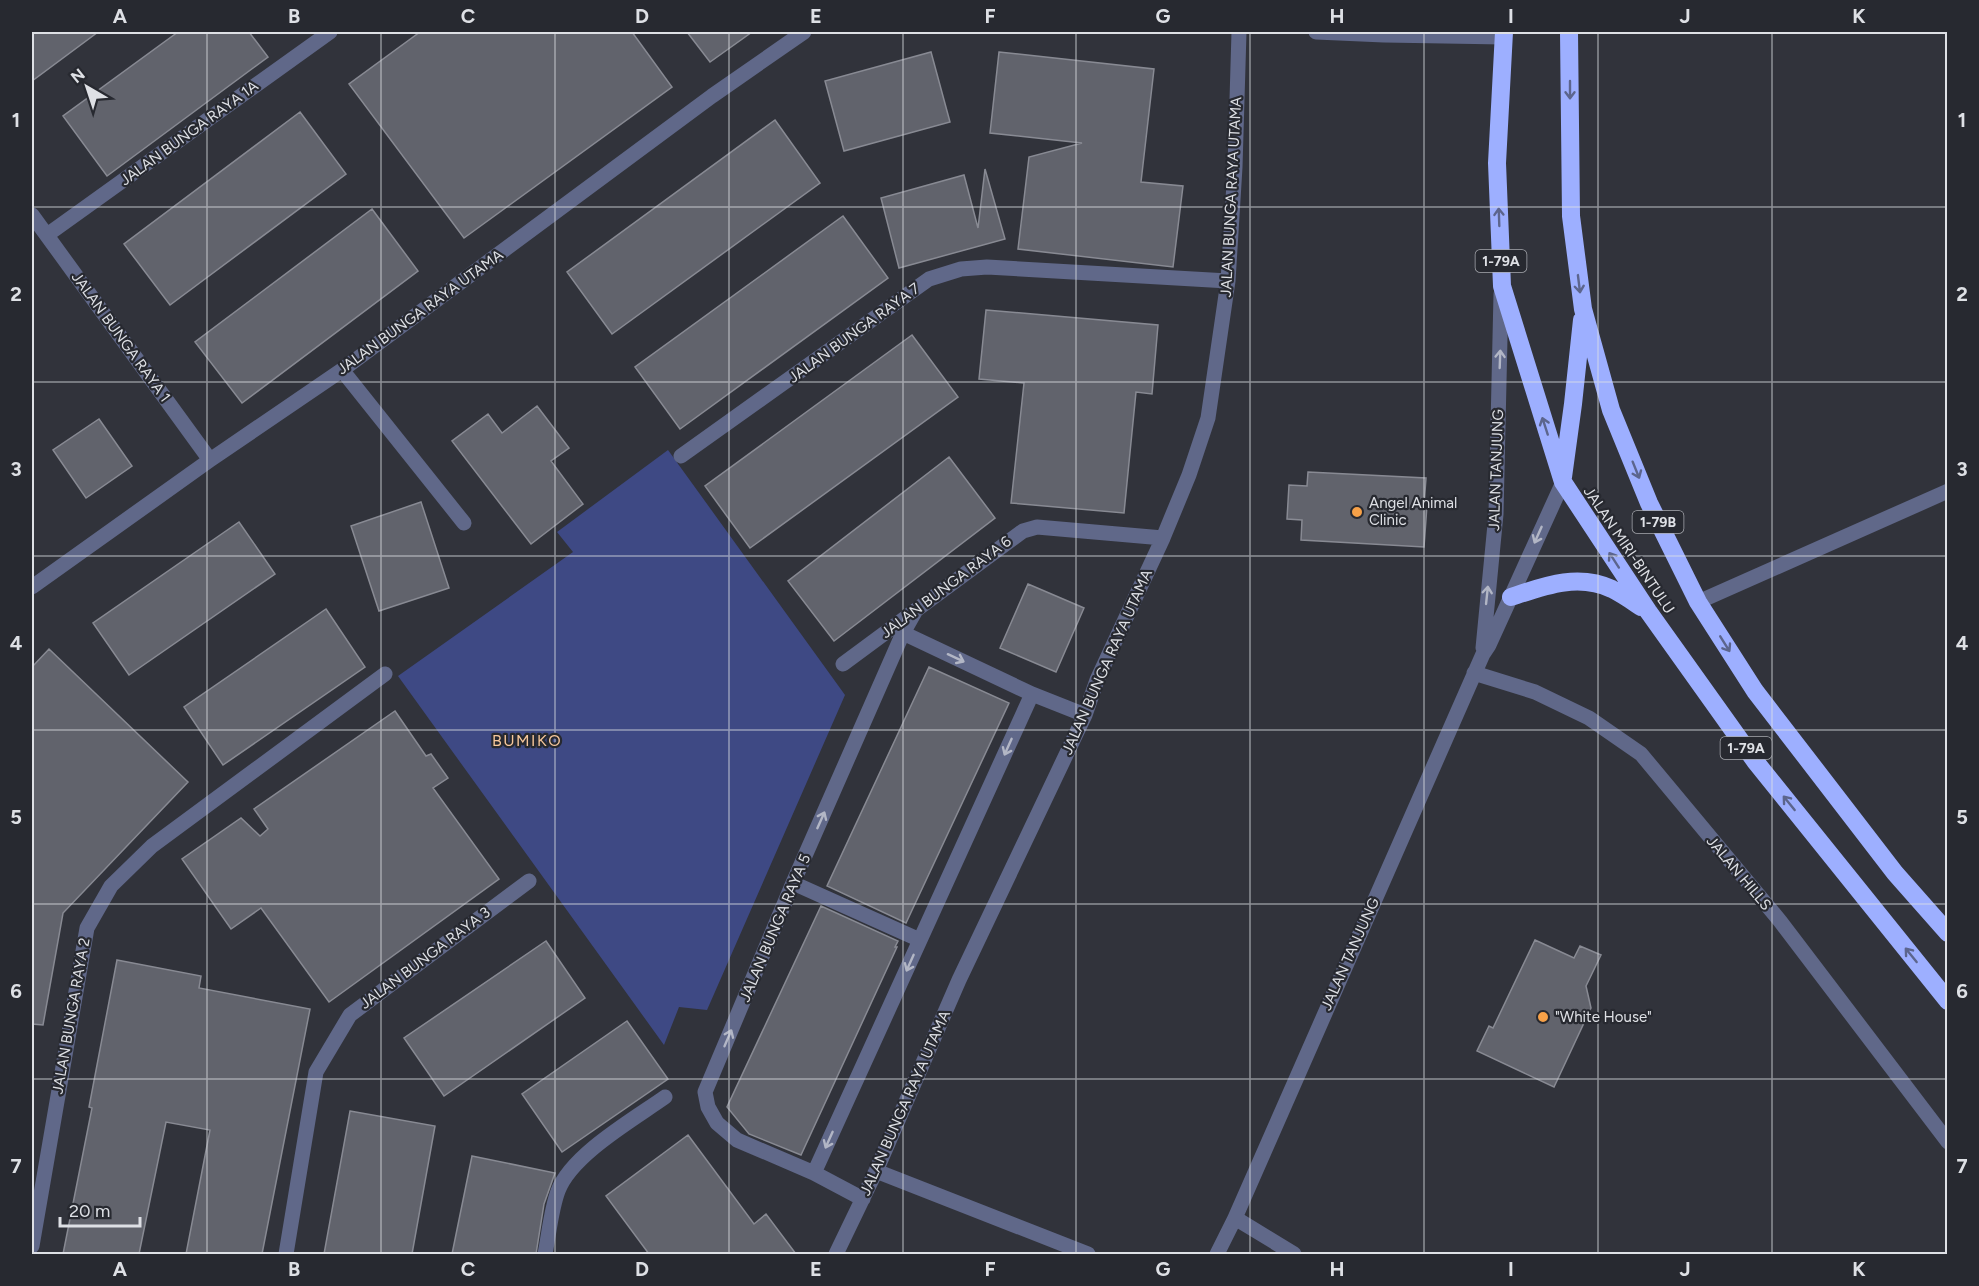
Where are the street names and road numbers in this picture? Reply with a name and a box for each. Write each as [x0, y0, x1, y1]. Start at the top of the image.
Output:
street label: JALAN BUNGA RAYA 1A [116, 77, 262, 189]
street label: JALAN BUNGA RAYA UTAMA [1217, 96, 1245, 298]
street label: JALAN BUNGA RAYA UTAMA [333, 246, 507, 378]
road number: 1-79A [1476, 250, 1526, 272]
street label: JALAN BUNGA RAYA 1 [68, 269, 174, 405]
street label: JALAN BUNGA RAYA 7 [785, 279, 923, 387]
street label: JALAN TANJUNG [1485, 409, 1507, 531]
street label: JALAN MIRI-BINTULU [1580, 483, 1678, 617]
road number: 1-79B [1632, 511, 1684, 533]
street label: JALAN BUNGA RAYA 6 [877, 532, 1015, 642]
street label: JALAN BUNGA RAYA UTAMA [1058, 567, 1156, 757]
road number: 1-79A [1720, 737, 1772, 759]
street label: JALAN HILLS [1703, 832, 1775, 914]
street label: JALAN BUNGA RAYA 5 [736, 851, 814, 1005]
street label: JALAN TANJUNG [1317, 895, 1383, 1013]
street label: JALAN BUNGA RAYA 3 [356, 903, 494, 1013]
street label: JALAN BUNGA RAYA 2 [48, 936, 94, 1096]
street label: JALAN BUNGA RAYA UTAMA [856, 1008, 954, 1198]

